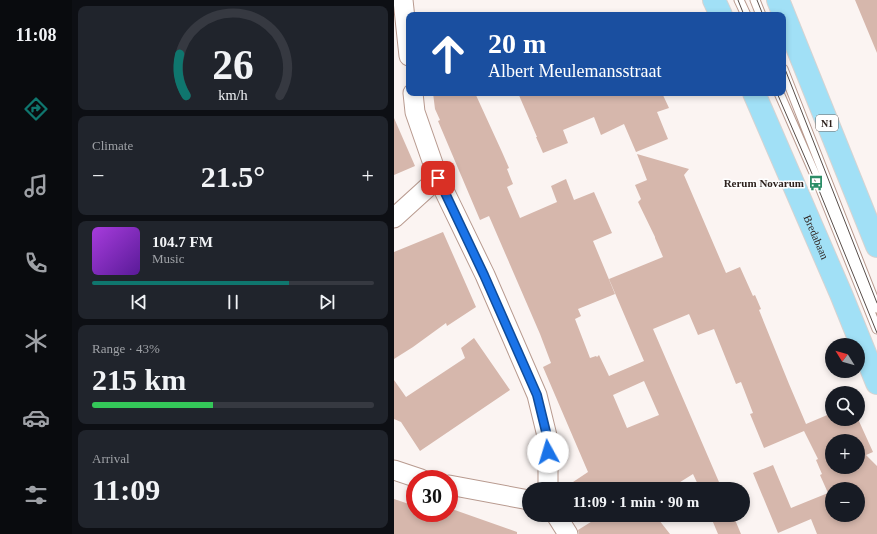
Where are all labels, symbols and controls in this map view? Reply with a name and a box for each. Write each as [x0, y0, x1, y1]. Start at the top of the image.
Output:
text: 11:08 [15, 25, 57, 45]
icon: ahead [422, 28, 474, 80]
text: 20 m [488, 28, 546, 59]
text: 26 [212, 42, 254, 88]
text: Albert Meulemansstraat [488, 61, 661, 81]
text: km/h [218, 87, 248, 103]
icon: directions [22, 95, 50, 123]
road number: N1 [816, 115, 838, 131]
text: Climate [92, 138, 133, 153]
text: 21.5° [201, 160, 265, 193]
pin [421, 161, 455, 195]
text: − [92, 163, 104, 188]
text: + [362, 163, 374, 188]
icon: arrive [427, 167, 449, 189]
icon: music [22, 172, 50, 200]
bus stop icon: Rerum Novarum [807, 174, 825, 192]
place label: Rerum Novarum [724, 177, 804, 189]
street label: Bredabaan [802, 213, 831, 262]
text: 104.7 FM [152, 234, 213, 250]
icon: phone [22, 249, 50, 277]
text: Music [152, 251, 185, 266]
icon: previous [128, 291, 150, 313]
icon: pause [222, 291, 244, 313]
icon: next [316, 291, 338, 313]
icon: climate [22, 327, 50, 355]
north arrow [825, 338, 865, 378]
map controls [825, 338, 865, 522]
text: Range · 43% [92, 341, 160, 356]
text: 215 km [92, 363, 186, 396]
button: search [825, 386, 865, 426]
icon: car [22, 404, 50, 432]
position arrow [527, 431, 569, 473]
button: + [825, 434, 865, 474]
text: Arrival [92, 451, 130, 466]
speed limit sign: 30 [406, 470, 458, 522]
text: 11:09 [92, 473, 160, 506]
icon: filters [22, 481, 50, 509]
button: − [825, 482, 865, 522]
text: 11:09 · 1 min · 90 m [573, 494, 699, 510]

